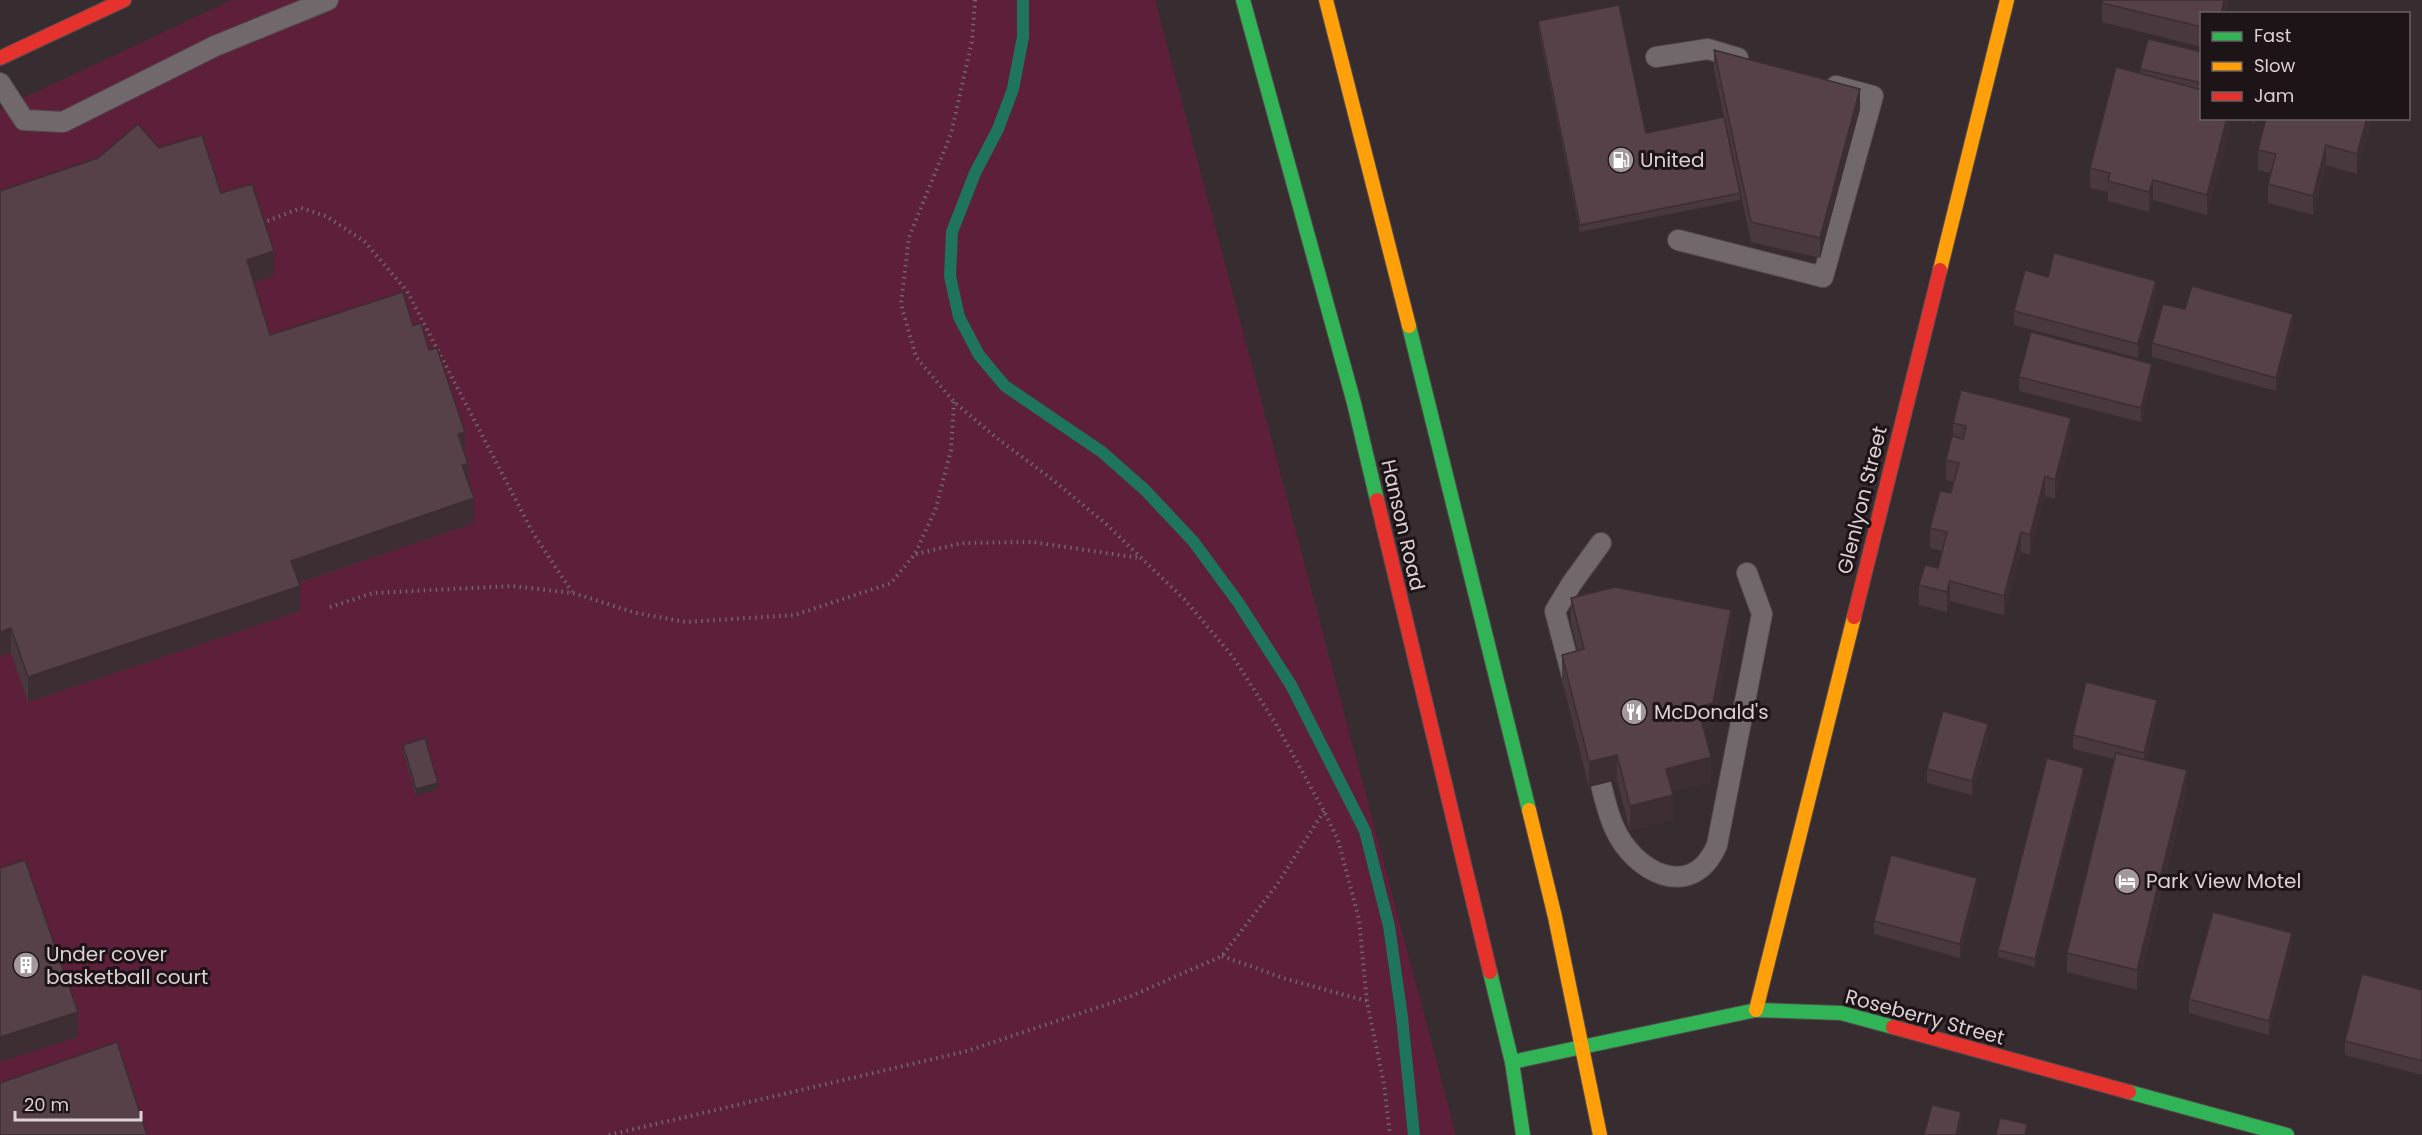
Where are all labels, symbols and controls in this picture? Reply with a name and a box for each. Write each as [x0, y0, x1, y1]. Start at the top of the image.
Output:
legend [2200, 12, 2410, 120]
text: Fast [2254, 23, 2291, 48]
text: Slow [2254, 53, 2296, 78]
text: Jam [2254, 83, 2294, 108]
fuel station icon: United [1606, 145, 1636, 175]
place label: United [1640, 146, 1704, 174]
street label: Glenlyon Street [1830, 423, 1894, 577]
street label: Hanson Road [1374, 457, 1432, 593]
restaurant icon: McDonald's [1619, 697, 1649, 727]
place label: McDonald's [1654, 698, 1769, 726]
hotel icon: Park View Motel [2112, 866, 2142, 896]
place label: Park View Motel [2146, 867, 2301, 895]
place label: Under cover basketball court [46, 940, 208, 991]
building icon: Under cover basketball court [11, 950, 41, 980]
street label: Roseberry Street [1842, 982, 2008, 1052]
scale bar [15, 1084, 141, 1122]
text: 20 m [24, 1092, 69, 1117]

